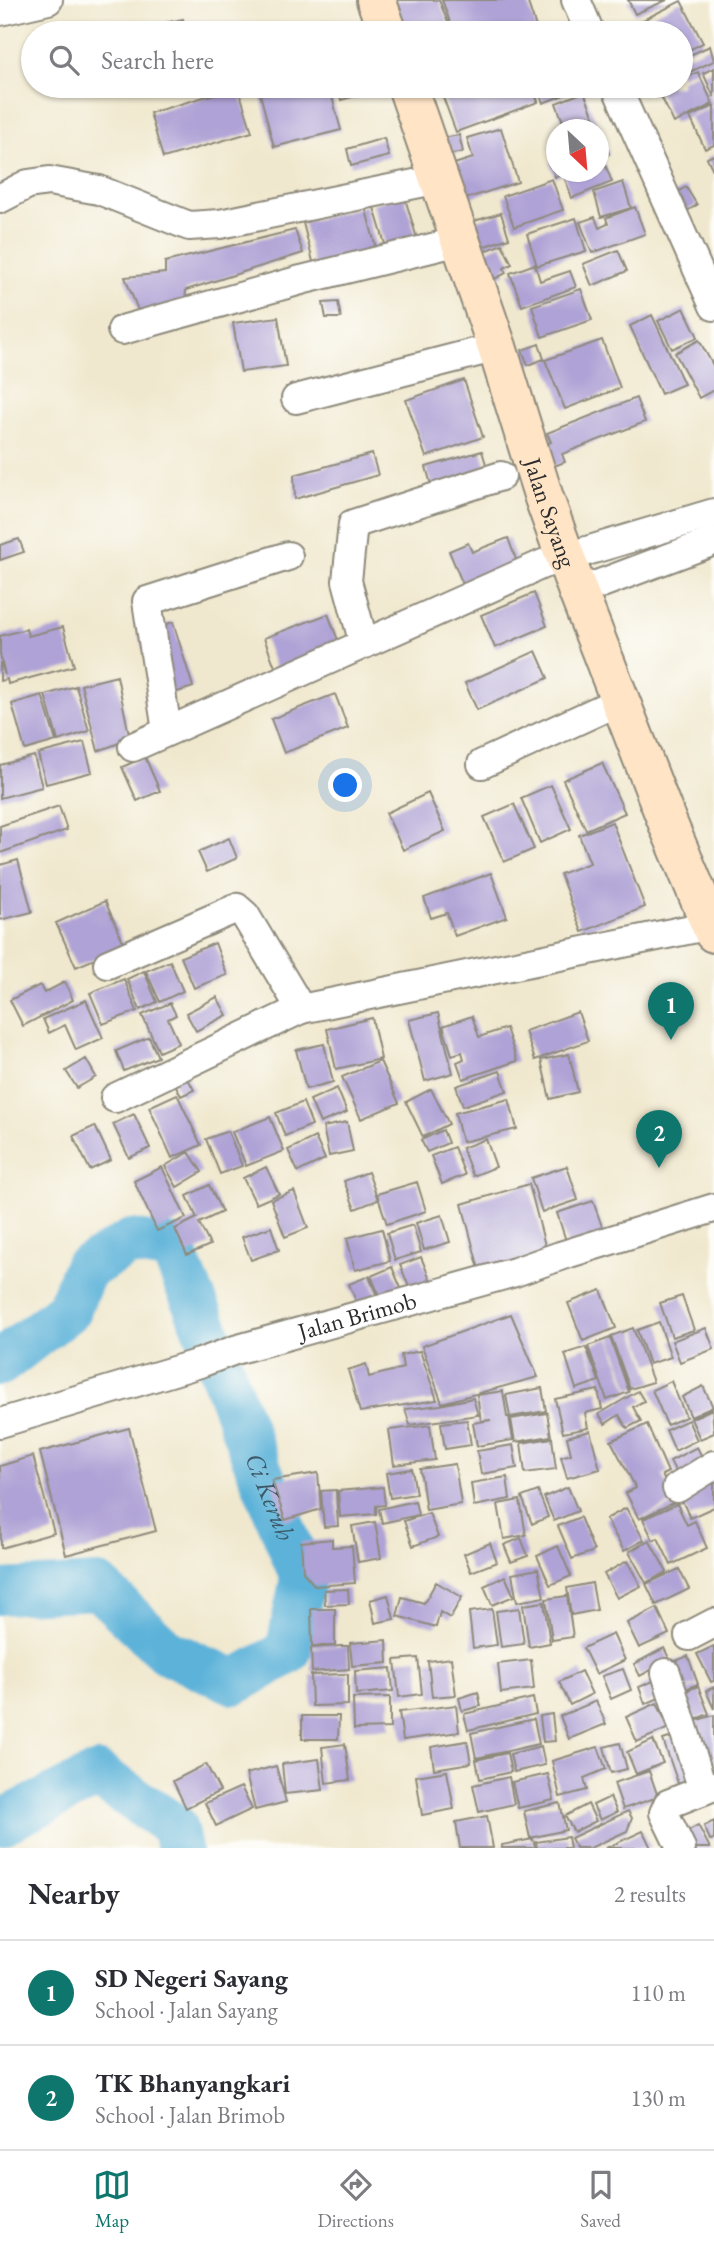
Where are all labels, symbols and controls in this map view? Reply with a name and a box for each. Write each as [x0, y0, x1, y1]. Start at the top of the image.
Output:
search box [21, 21, 693, 98]
icon: search [45, 41, 83, 79]
text: Search here [101, 43, 214, 77]
north arrow [546, 119, 609, 182]
street label: Jalan Sayang [517, 452, 584, 572]
your location [328, 768, 362, 802]
pin: 1 [648, 982, 694, 1040]
pin: 2 [636, 1110, 682, 1168]
street label: Jalan Brimob [292, 1284, 420, 1347]
water label: Ci Keruh [237, 1448, 303, 1546]
text: Nearby [28, 1874, 120, 1913]
text: 2 results [614, 1879, 686, 1909]
text: SD Negeri Sayang [95, 1961, 288, 1995]
text: 1 [45, 1978, 57, 2008]
text: 110 m [630, 1978, 686, 2008]
text: School · Jalan Sayang [95, 1995, 278, 2025]
text: TK Bhanyangkari [95, 2066, 290, 2100]
text: 2 [45, 2083, 57, 2113]
text: 130 m [630, 2083, 686, 2113]
text: School · Jalan Brimob [95, 2100, 285, 2130]
tab: Map [93, 2166, 131, 2233]
tab: Directions [317, 2166, 394, 2233]
tab: Saved [580, 2166, 621, 2233]

